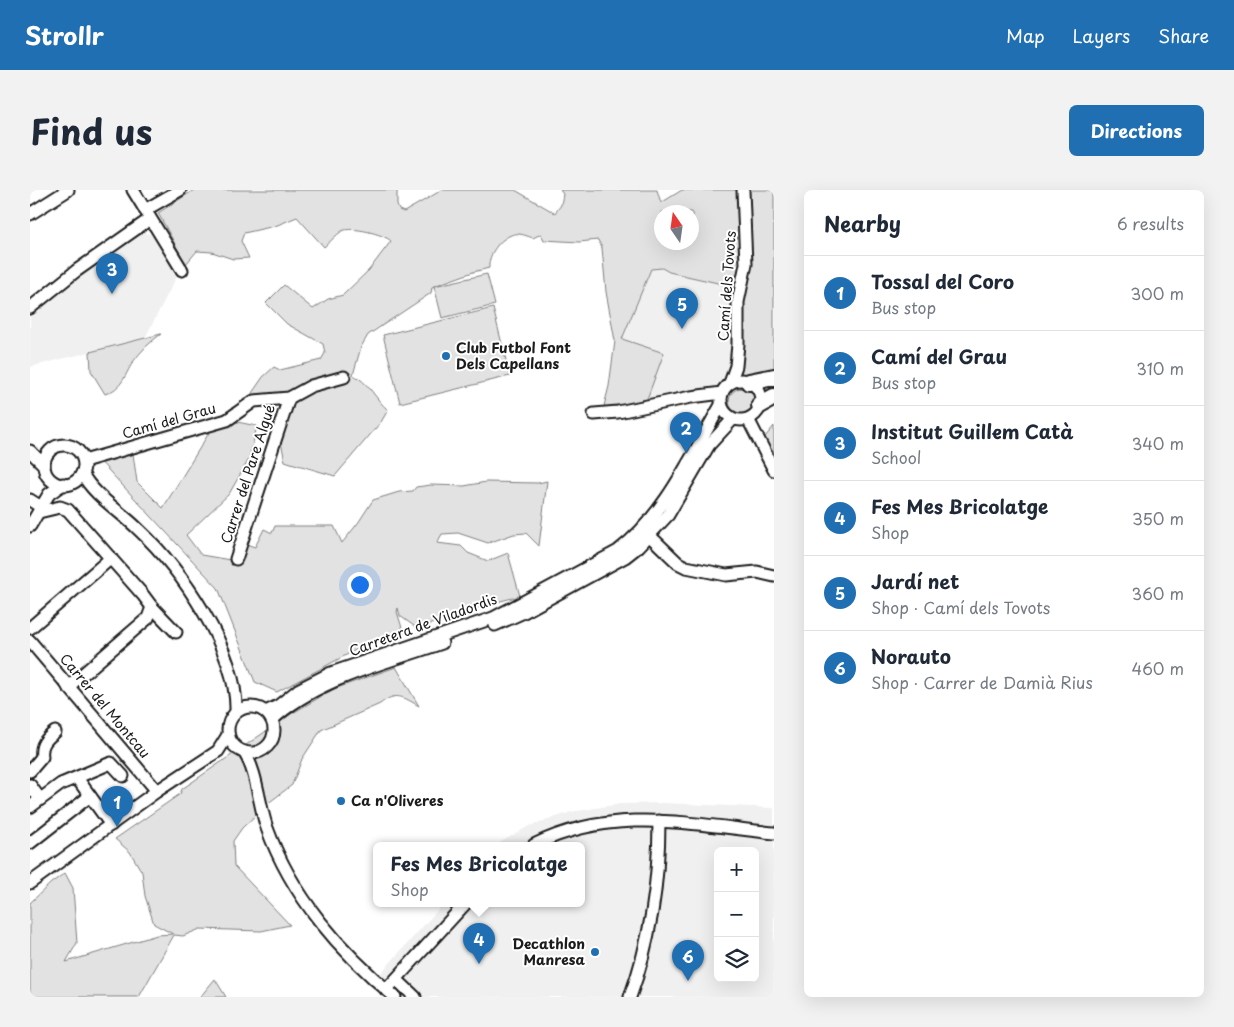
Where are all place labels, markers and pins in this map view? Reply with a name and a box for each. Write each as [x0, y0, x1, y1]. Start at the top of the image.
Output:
pin: 3 [96, 253, 128, 294]
pin: 5 [666, 288, 698, 329]
place label: Club Futbol Font Dels Capellans [456, 337, 571, 374]
marker: Club Futbol Font Dels Capellans [440, 350, 452, 362]
pin: 2 [670, 412, 702, 453]
pin: 1 [101, 786, 133, 827]
place label: Ca n'Oliveres [351, 790, 444, 811]
marker: Ca n'Oliveres [335, 795, 347, 807]
pin: 4 [463, 923, 495, 964]
place label: Decathlon Manresa [512, 933, 586, 970]
pin: 6 [672, 940, 704, 981]
marker: Decathlon Manresa [589, 946, 601, 958]

